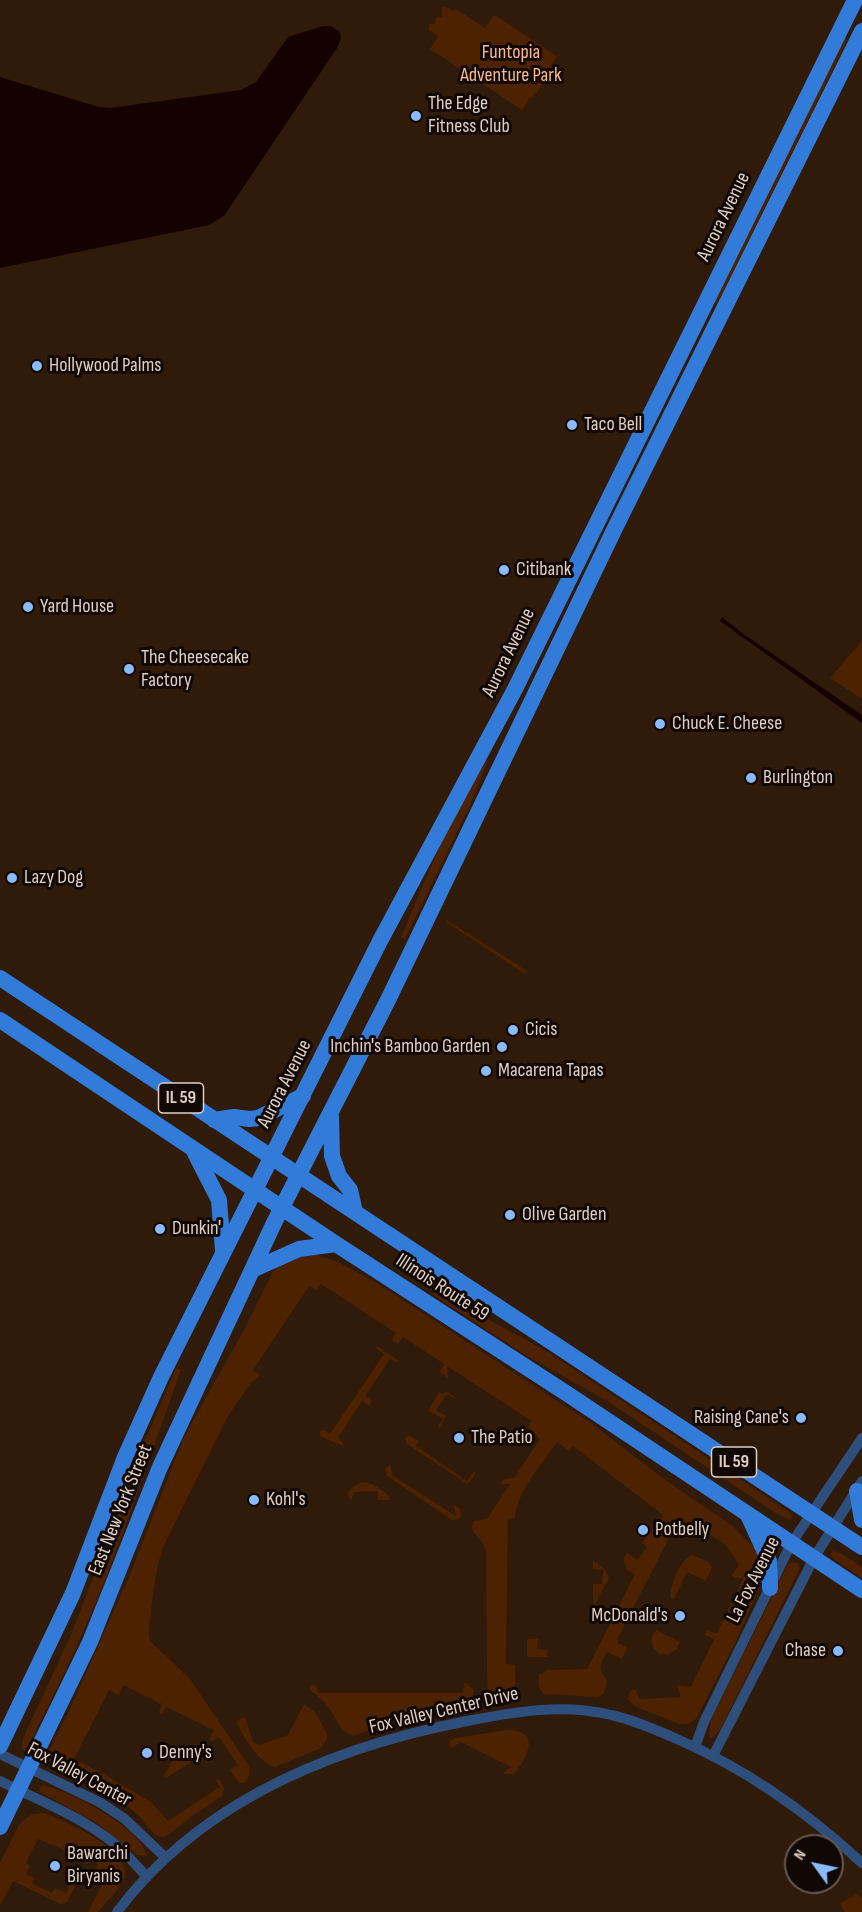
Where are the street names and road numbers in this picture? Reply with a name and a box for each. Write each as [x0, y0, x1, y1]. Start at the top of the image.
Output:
street label: Aurora Avenue [692, 169, 756, 265]
street label: Aurora Avenue [477, 605, 541, 701]
street label: Aurora Avenue [253, 1036, 317, 1132]
road number: IL 59 [158, 1083, 204, 1113]
street label: Illinois Route 59 [391, 1249, 493, 1327]
street label: East New York Street [84, 1441, 158, 1579]
road number: IL 59 [712, 1447, 756, 1477]
street label: La Fox Avenue [722, 1533, 786, 1627]
street label: Fox Valley Center Drive [367, 1682, 521, 1740]
street label: Fox Valley Center [23, 1738, 135, 1812]

